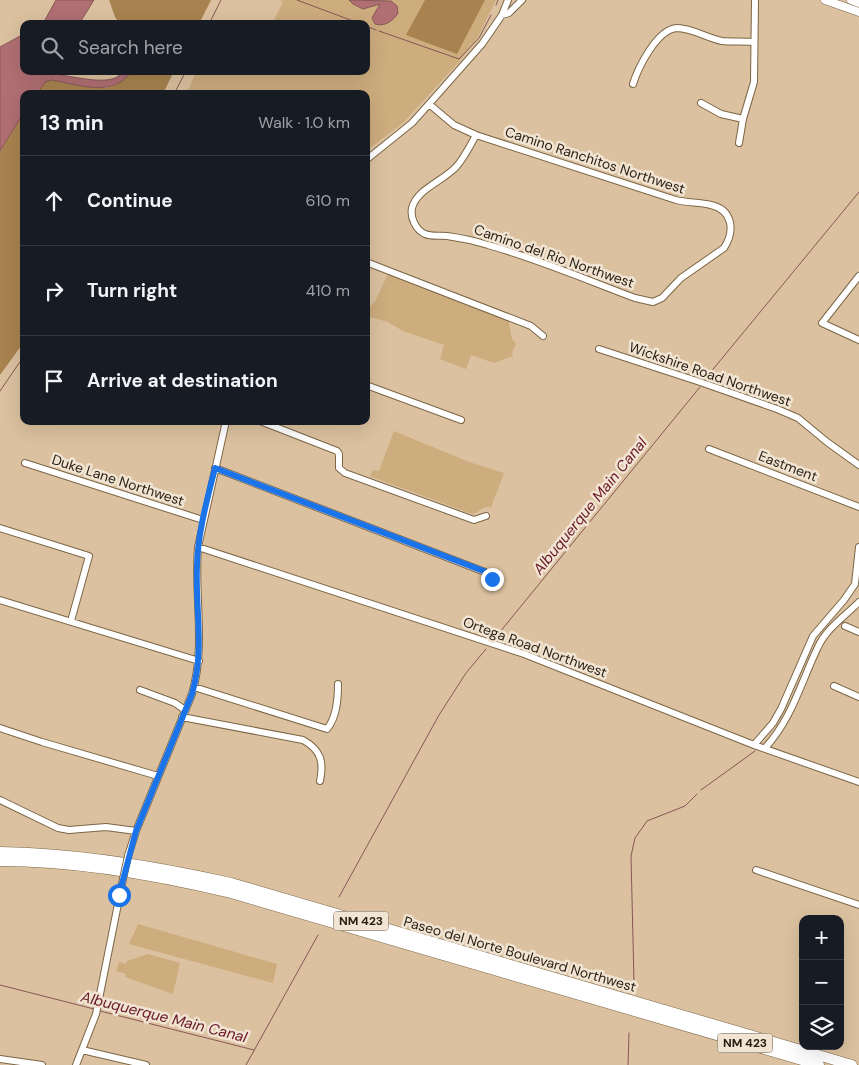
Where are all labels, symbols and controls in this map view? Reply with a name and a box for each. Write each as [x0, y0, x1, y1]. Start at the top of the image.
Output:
search box [20, 20, 370, 75]
icon: search [38, 34, 66, 62]
text: Search here [78, 35, 183, 60]
text: 13 min [40, 109, 104, 137]
text: Walk · 1.0 km [258, 112, 350, 133]
street label: Camino Ranchitos Northwest [503, 122, 687, 198]
icon: ahead [40, 187, 68, 215]
text: Continue [87, 188, 173, 213]
text: 610 m [306, 190, 350, 211]
street label: Camino del Rio Northwest [472, 220, 636, 292]
icon: right [40, 277, 68, 305]
text: Turn right [87, 278, 177, 303]
text: 410 m [306, 280, 350, 301]
street label: Wickshire Road Northwest [627, 338, 793, 410]
icon: arrive [40, 367, 68, 395]
text: Arrive at destination [87, 368, 278, 393]
water label: Albuquerque Main Canal [528, 433, 652, 579]
street label: Eastment [756, 447, 820, 485]
street label: Duke Lane Northwest [50, 450, 186, 510]
route end [481, 568, 504, 591]
street label: Ortega Road Northwest [461, 613, 609, 681]
route start [108, 884, 131, 907]
road number: NM 423 [334, 911, 388, 930]
street label: Paseo del Norte Boulevard Northwest [402, 912, 638, 996]
map controls [799, 915, 844, 1050]
button: + [799, 915, 844, 960]
button: − [799, 960, 844, 1005]
water label: Albuquerque Main Canal [78, 986, 250, 1047]
button: layers [799, 1005, 844, 1050]
road number: NM 423 [718, 1034, 772, 1052]

